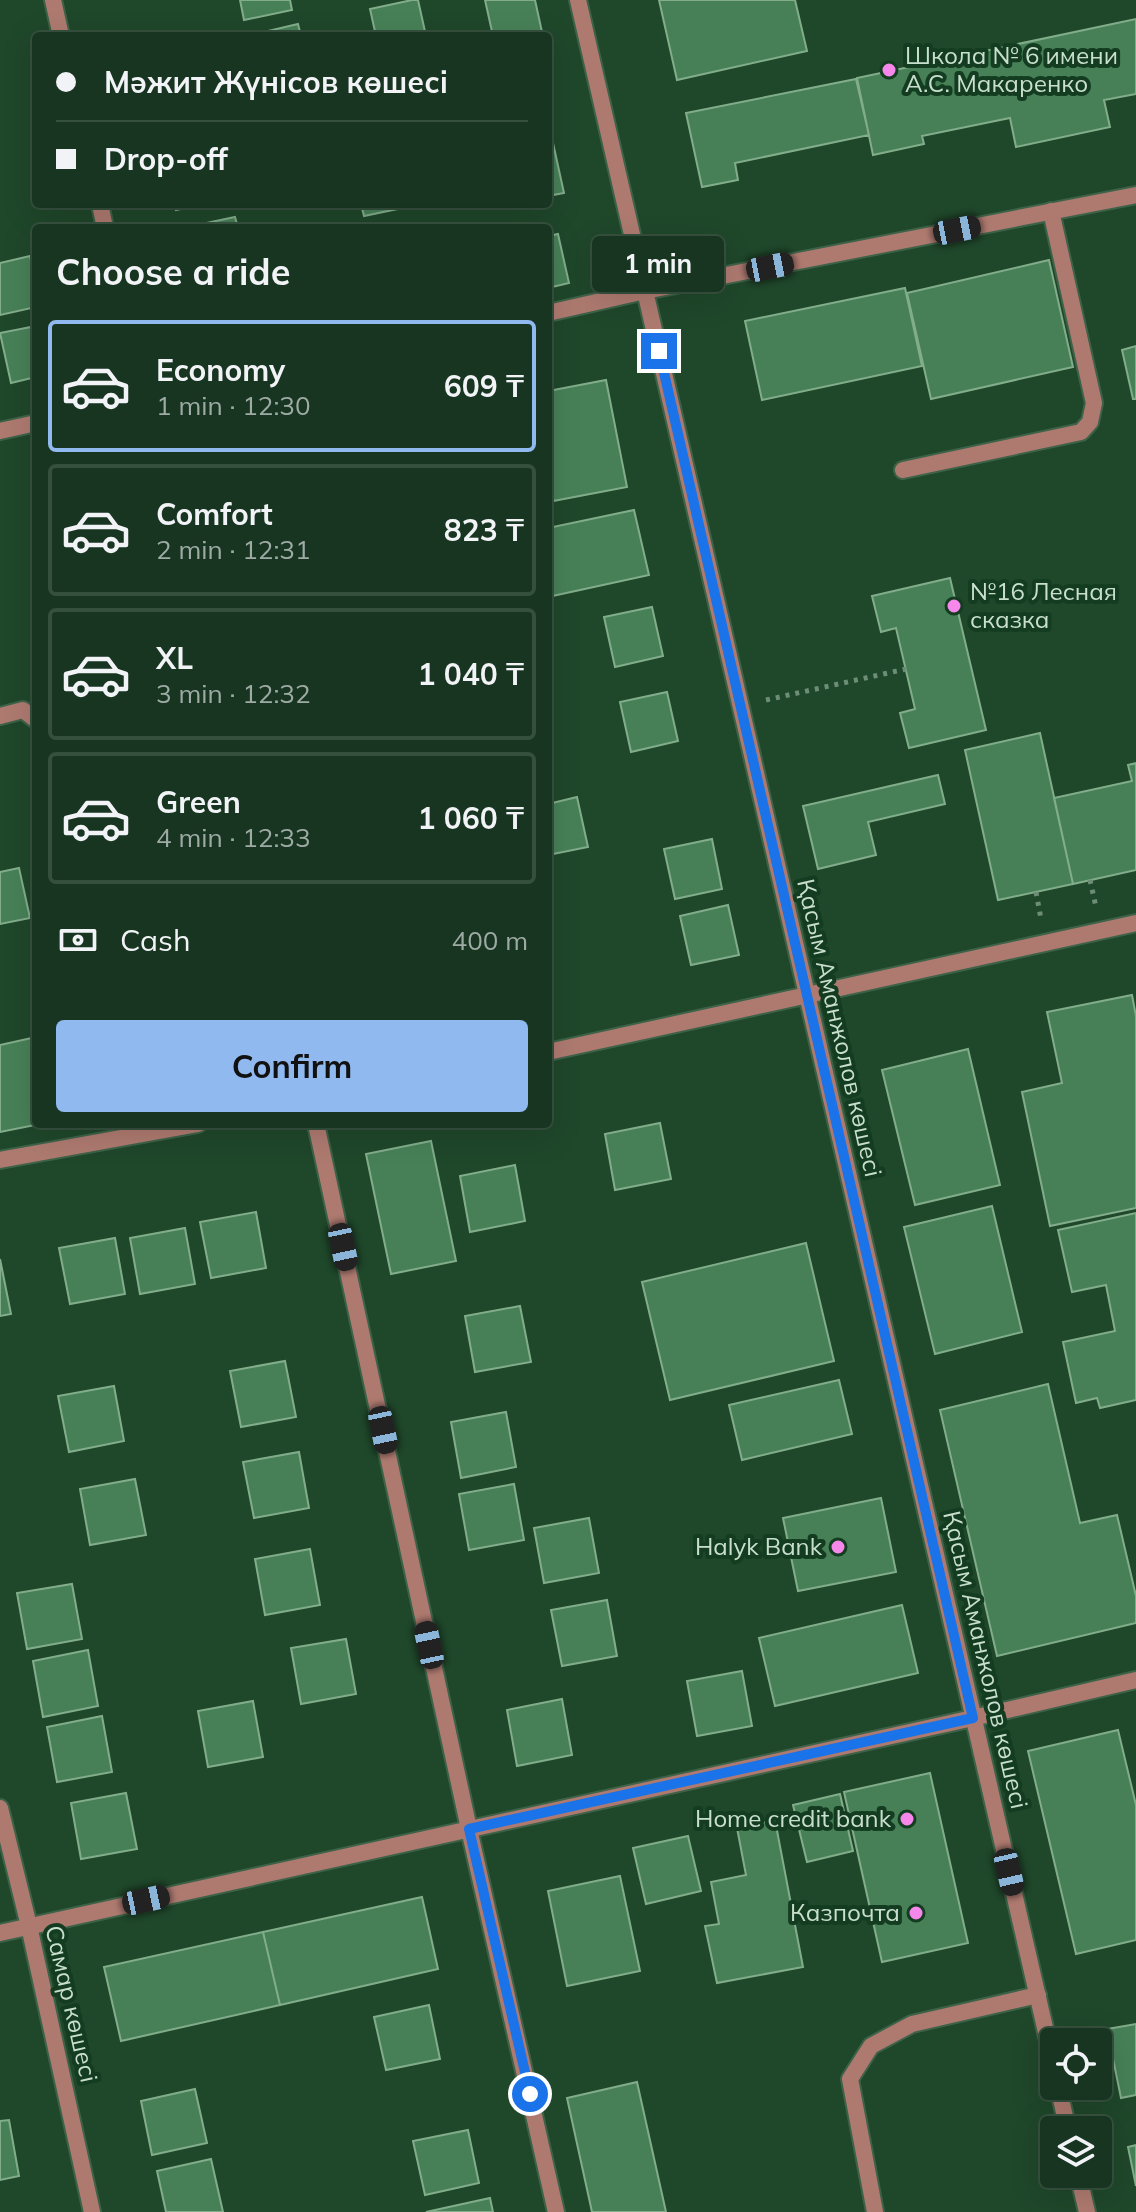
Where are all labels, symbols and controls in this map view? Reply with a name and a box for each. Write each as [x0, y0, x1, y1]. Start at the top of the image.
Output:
place label: Школа № 6 имени А.С. Макаренко [905, 40, 1118, 98]
marker: Школа № 6 имени А.С. Макаренко [880, 61, 898, 79]
text: Мәжит Жүнісов көшесі [104, 63, 448, 101]
text: Drop-off [104, 140, 228, 178]
car [931, 214, 983, 246]
callout: 1 min [593, 235, 725, 291]
text: 1 min [624, 247, 692, 280]
text: Choose a ride [56, 249, 290, 294]
car [744, 251, 796, 283]
route end [641, 333, 677, 369]
icon: car [60, 350, 132, 422]
text: Economy [156, 351, 285, 389]
text: 609 ₸ [444, 367, 524, 405]
text: 1 min · 12:30 [156, 389, 311, 422]
icon: car [60, 494, 132, 566]
text: Comfort [156, 495, 273, 533]
text: 823 ₸ [444, 511, 524, 549]
text: 2 min · 12:31 [156, 533, 311, 566]
place label: №16 Лесная сказка [970, 576, 1117, 634]
marker: №16 Лесная сказка [945, 597, 963, 615]
icon: car [60, 638, 132, 710]
text: XL [156, 639, 193, 677]
text: 1 040 ₸ [418, 655, 524, 693]
text: 3 min · 12:32 [156, 677, 311, 710]
icon: car [60, 782, 132, 854]
text: Green [156, 783, 241, 821]
text: 1 060 ₸ [418, 799, 524, 837]
text: 4 min · 12:33 [156, 821, 311, 854]
street label: Қасым Аманжолов көшесі [791, 876, 889, 1180]
icon: cash [56, 918, 100, 962]
text: Cash [120, 921, 191, 959]
text: 400 m [452, 924, 528, 957]
button: Confirm [56, 1020, 528, 1112]
car [326, 1221, 360, 1273]
car [366, 1404, 400, 1456]
street label: Қасым Аманжолов көшесі [937, 1508, 1035, 1812]
place label: Halyk Bank [695, 1531, 823, 1561]
marker: Halyk Bank [829, 1538, 847, 1556]
car [412, 1619, 446, 1671]
place label: Home credit bank [695, 1803, 892, 1833]
marker: Home credit bank [898, 1810, 916, 1828]
car [992, 1846, 1026, 1898]
car [120, 1883, 172, 1917]
place label: Казпочта [790, 1897, 900, 1927]
marker: Казпочта [907, 1904, 925, 1922]
street label: Самар көшесі [39, 1922, 105, 2085]
map controls [1040, 2028, 1112, 2188]
button: locate [1040, 2028, 1112, 2100]
route start [512, 2076, 548, 2112]
button: layers [1040, 2116, 1112, 2188]

